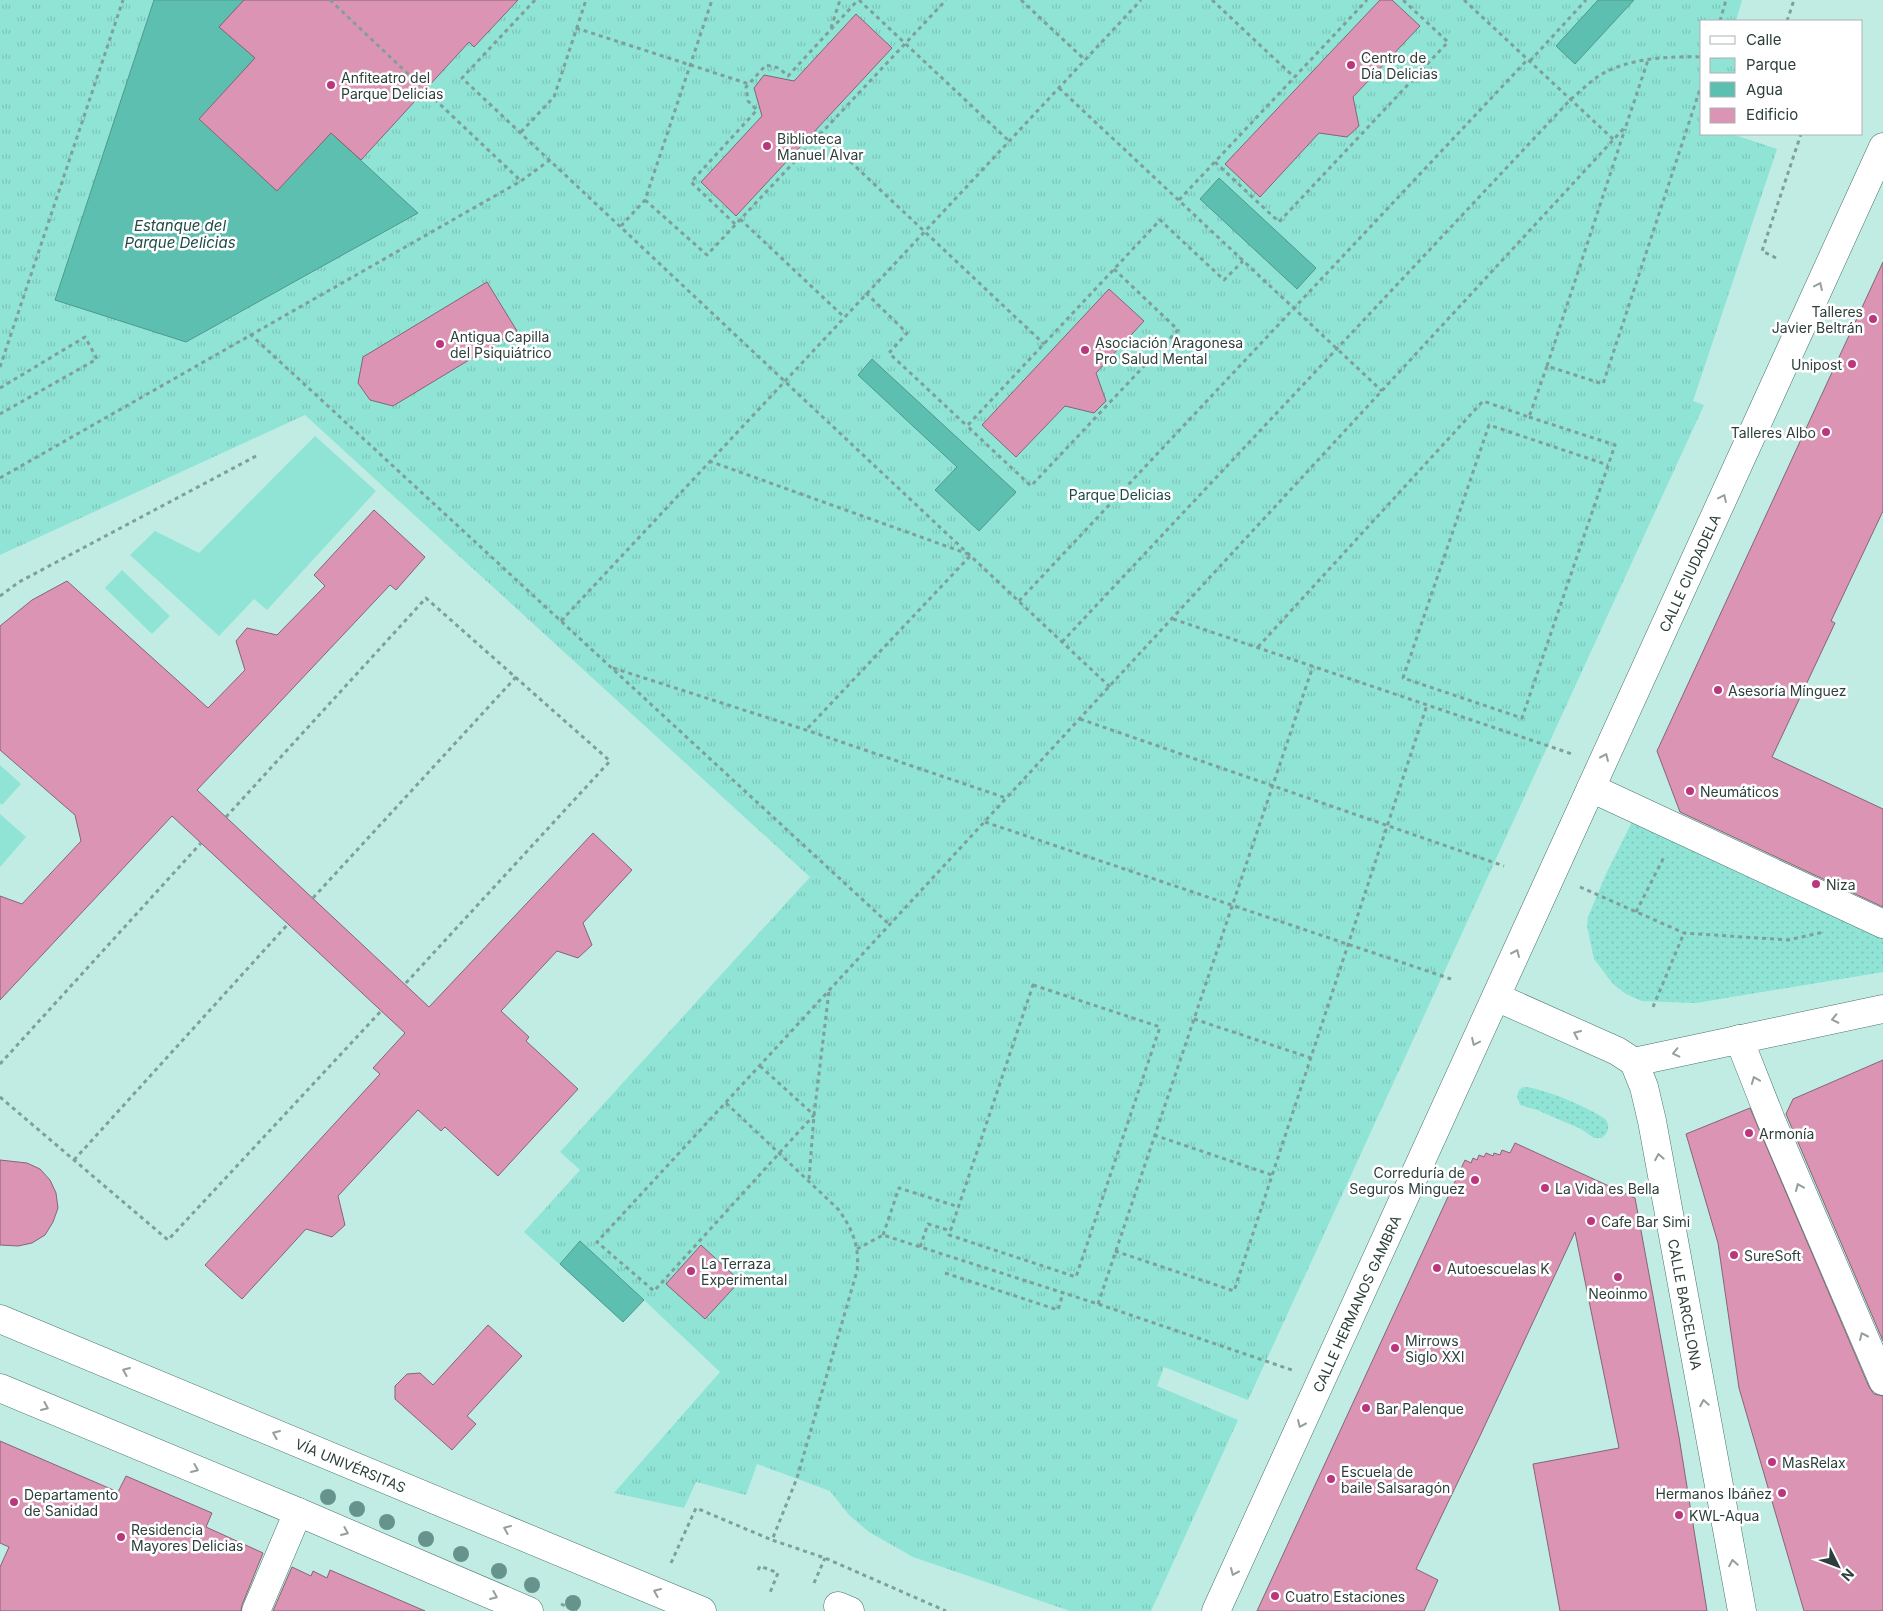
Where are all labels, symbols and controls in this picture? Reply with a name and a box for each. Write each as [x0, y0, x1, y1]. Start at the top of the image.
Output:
legend [1700, 20, 1863, 135]
text: Calle [1746, 30, 1781, 49]
place label: Centro de Día Delicias [1361, 49, 1438, 82]
text: Parque [1746, 55, 1796, 74]
marker: Centro de Día Delicias [1345, 59, 1357, 71]
place label: Anfiteatro del Parque Delicias [341, 69, 443, 102]
marker: Anfiteatro del Parque Delicias [325, 79, 337, 91]
text: Agua [1746, 80, 1783, 99]
text: Edificio [1746, 105, 1798, 124]
place label: Biblioteca Manuel Alvar [777, 130, 864, 163]
marker: Biblioteca Manuel Alvar [761, 140, 773, 152]
water label: Estanque del Parque Delicias [124, 216, 236, 252]
one-way arrow [1813, 282, 1824, 291]
place label: Talleres Javier Beltrán [1772, 303, 1863, 336]
marker: Talleres Javier Beltrán [1867, 313, 1879, 325]
place label: Antigua Capilla del Psiquiátrico [450, 328, 552, 361]
place label: Asociación Aragonesa Pro Salud Mental [1095, 334, 1243, 367]
marker: Antigua Capilla del Psiquiátrico [434, 338, 446, 350]
marker: Asociación Aragonesa Pro Salud Mental [1079, 344, 1091, 356]
place label: Unipost [1791, 356, 1842, 373]
marker: Unipost [1846, 358, 1858, 370]
place label: Talleres Albo [1731, 424, 1816, 441]
marker: Talleres Albo [1820, 426, 1832, 438]
park label: Parque Delicias [1069, 486, 1171, 503]
one-way arrow [1717, 494, 1727, 503]
street label: CALLE CIUDADELA [1655, 511, 1723, 634]
place label: Asesoría Mínguez [1728, 682, 1847, 699]
marker: Asesoría Mínguez [1712, 684, 1724, 696]
one-way arrow [1598, 753, 1609, 762]
place label: Neumáticos [1700, 783, 1779, 800]
marker: Neumáticos [1684, 785, 1696, 797]
place label: Niza [1826, 876, 1856, 893]
marker: Niza [1810, 878, 1822, 890]
one-way arrow [1509, 949, 1520, 958]
one-way arrow [1831, 1013, 1840, 1024]
one-way arrow [1573, 1029, 1582, 1040]
one-way arrow [1471, 1037, 1482, 1046]
one-way arrow [1672, 1047, 1681, 1058]
one-way arrow [1751, 1076, 1761, 1084]
place label: Armonía [1759, 1125, 1814, 1142]
marker: Armonía [1743, 1127, 1755, 1139]
one-way arrow [1654, 1153, 1664, 1162]
place label: Correduría de Seguros Minguez [1349, 1164, 1465, 1197]
marker: Correduría de Seguros Minguez [1469, 1174, 1481, 1186]
place label: La Vida es Bella [1555, 1180, 1660, 1197]
marker: La Vida es Bella [1539, 1182, 1551, 1194]
one-way arrow [1795, 1183, 1806, 1192]
street label: CALLE HERMANOS GAMBRA [1308, 1212, 1404, 1395]
place label: Cafe Bar Simi [1601, 1213, 1690, 1230]
marker: Cafe Bar Simi [1585, 1215, 1597, 1227]
street label: CALLE BARCELONA [1665, 1237, 1706, 1372]
place label: SureSoft [1744, 1247, 1802, 1264]
marker: SureSoft [1728, 1249, 1740, 1261]
place label: La Terraza Experimental [701, 1255, 787, 1288]
place label: Autoescuelas K [1447, 1260, 1550, 1277]
marker: Autoescuelas K [1431, 1262, 1443, 1274]
marker: La Terraza Experimental [685, 1265, 697, 1277]
marker: Neoinmo [1612, 1271, 1624, 1283]
place label: Neoinmo [1588, 1285, 1648, 1302]
place label: Mirrows Siglo XXI [1405, 1332, 1465, 1365]
one-way arrow [1859, 1332, 1870, 1341]
marker: Mirrows Siglo XXI [1389, 1342, 1401, 1354]
one-way arrow [122, 1367, 131, 1378]
one-way arrow [1699, 1399, 1710, 1408]
one-way arrow [40, 1400, 49, 1411]
place label: Bar Palenque [1376, 1400, 1464, 1417]
marker: Bar Palenque [1360, 1402, 1372, 1414]
one-way arrow [1297, 1419, 1307, 1428]
one-way arrow [272, 1429, 281, 1440]
street label: VÍA UNIVÉRSITAS [293, 1434, 409, 1495]
place label: MasRelax [1782, 1454, 1846, 1471]
marker: MasRelax [1766, 1456, 1778, 1468]
one-way arrow [190, 1463, 199, 1474]
place label: Escuela de baile Salsaragón [1341, 1463, 1450, 1496]
marker: Escuela de baile Salsaragón [1325, 1473, 1337, 1485]
place label: Hermanos Ibáñez [1656, 1485, 1772, 1502]
place label: Departamento de Sanidad [24, 1486, 118, 1519]
marker: Hermanos Ibáñez [1776, 1487, 1788, 1499]
marker: Departamento de Sanidad [8, 1496, 20, 1508]
place label: KWL-Aqua [1689, 1507, 1759, 1524]
marker: KWL-Aqua [1673, 1509, 1685, 1521]
place label: Residencia Mayores Delicias [131, 1521, 244, 1554]
one-way arrow [503, 1525, 512, 1536]
one-way arrow [340, 1526, 349, 1537]
marker: Residencia Mayores Delicias [115, 1531, 127, 1543]
north arrow [1813, 1541, 1863, 1591]
one-way arrow [1729, 1559, 1739, 1567]
text: N [1838, 1565, 1858, 1585]
one-way arrow [1229, 1567, 1240, 1576]
one-way arrow [653, 1587, 662, 1598]
place label: Cuatro Estaciones [1285, 1588, 1405, 1605]
one-way arrow [489, 1590, 498, 1601]
marker: Cuatro Estaciones [1269, 1590, 1281, 1602]

